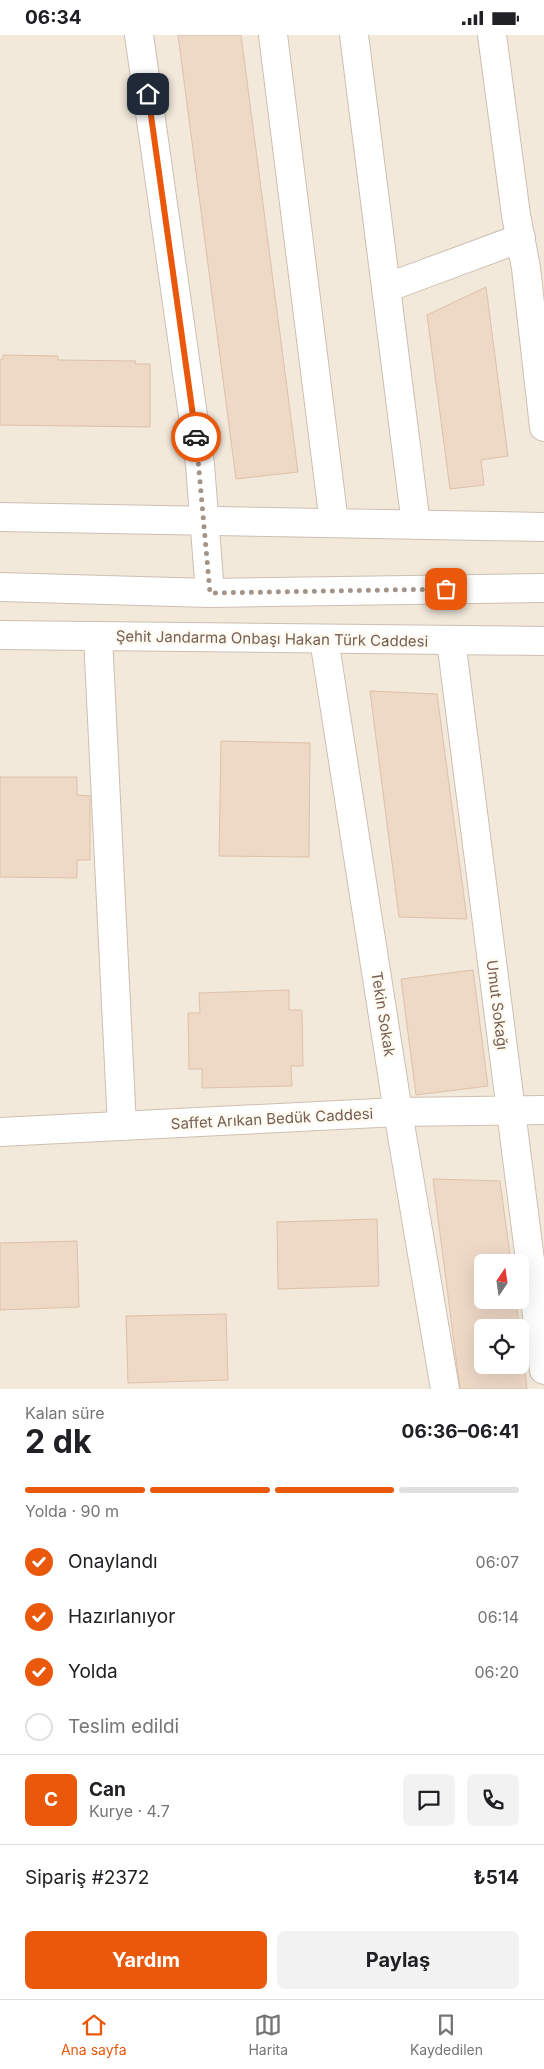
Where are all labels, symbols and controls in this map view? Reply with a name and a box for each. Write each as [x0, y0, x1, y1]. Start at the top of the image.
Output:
text: 06:34 [25, 6, 82, 29]
pin [127, 73, 169, 115]
icon: home [134, 80, 162, 108]
courier [171, 412, 221, 462]
icon: car [182, 423, 210, 451]
pin [425, 568, 467, 610]
icon: bag [432, 575, 460, 603]
street label: Şehit Jandarma Onbaşı Hakan Türk Caddesi [116, 626, 428, 651]
street label: Umut Sokağı [483, 959, 512, 1051]
street label: Tekin Sokak [367, 970, 400, 1058]
street label: Saffet Arıkan Bedük Caddesi [170, 1104, 374, 1133]
north arrow [474, 1254, 529, 1309]
map controls [474, 1254, 529, 1374]
button: locate [474, 1319, 529, 1374]
text: Kalan süre [25, 1403, 105, 1423]
text: 06:36–06:41 [402, 1420, 519, 1443]
text: 2 dk [25, 1422, 91, 1461]
text: Yolda · 90 m [25, 1501, 119, 1521]
icon: check [25, 1548, 53, 1576]
text: Onaylandı [68, 1550, 158, 1573]
text: 06:07 [476, 1552, 519, 1572]
icon: check [25, 1603, 53, 1631]
text: Hazırlanıyor [68, 1605, 175, 1628]
text: 06:14 [478, 1607, 519, 1627]
icon: check [25, 1658, 53, 1686]
text: Yolda [68, 1660, 118, 1683]
text: 06:20 [475, 1662, 519, 1682]
text: Teslim edildi [68, 1715, 179, 1738]
button: chat [403, 1774, 455, 1826]
button: phone [467, 1774, 519, 1826]
text: Can [89, 1778, 126, 1801]
text: C [44, 1788, 58, 1811]
text: Kurye · 4.7 [89, 1801, 170, 1821]
text: Sipariş #2372 [25, 1866, 149, 1889]
text: ₺514 [474, 1866, 519, 1889]
button: Yardım [25, 1931, 267, 1989]
button: Paylaş [277, 1931, 519, 1989]
tab: Ana sayfa [61, 2011, 127, 2058]
tab: Harita [248, 2011, 288, 2058]
tab: Kaydedilen [410, 2011, 483, 2058]

